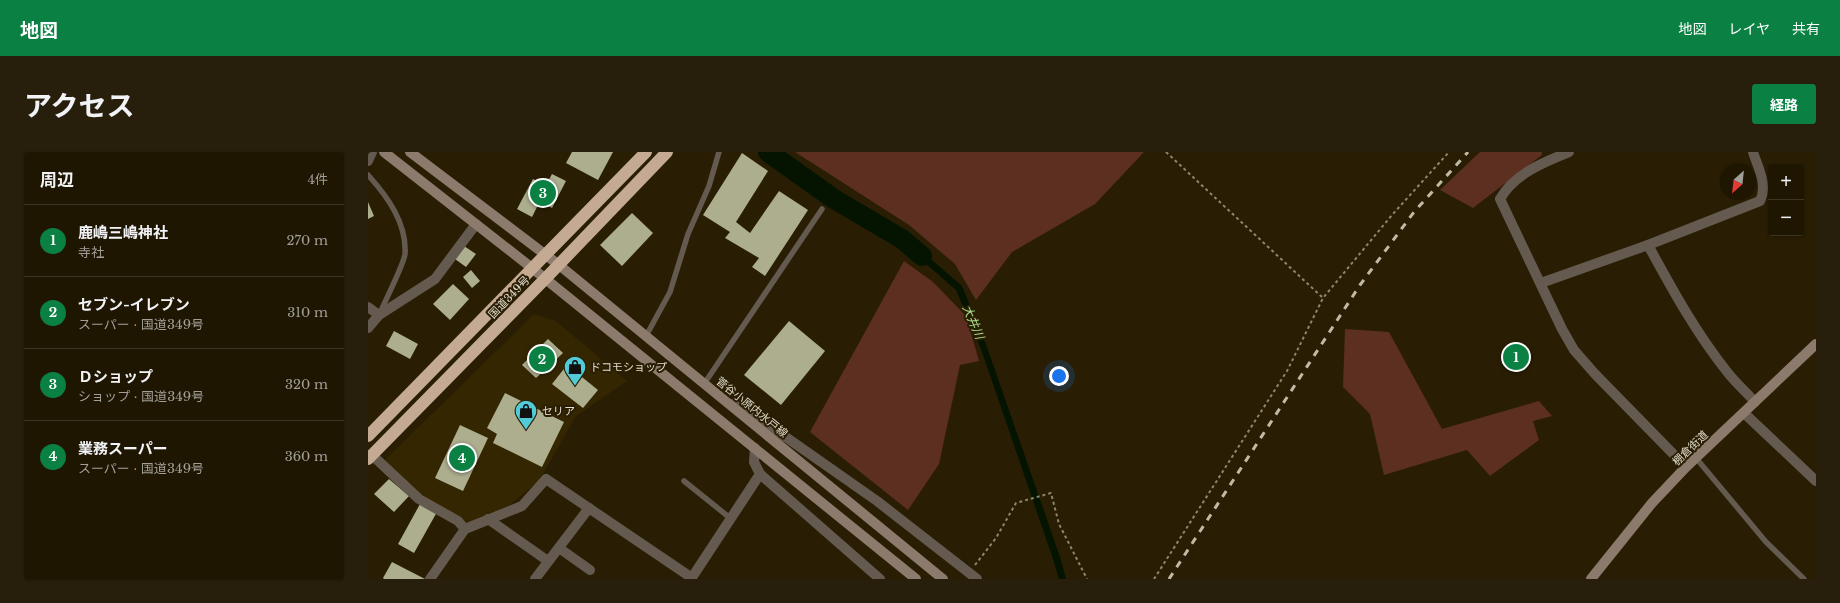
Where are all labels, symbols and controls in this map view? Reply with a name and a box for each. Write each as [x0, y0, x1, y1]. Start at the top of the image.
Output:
text: 地図 [20, 19, 58, 42]
text: 地図 [1678, 20, 1706, 38]
text: レイヤ [1728, 20, 1770, 38]
text: 共有 [1792, 20, 1820, 38]
button: 経路 [1752, 84, 1816, 124]
text: アクセス [24, 89, 135, 124]
north arrow [1720, 164, 1756, 200]
map controls [1768, 164, 1804, 236]
button: + [1768, 164, 1804, 200]
text: 周辺 [40, 170, 74, 191]
text: 4件 [307, 171, 328, 188]
pin: 3 [530, 178, 556, 208]
button: − [1768, 200, 1804, 236]
text: 鹿嶋三嶋神社 [78, 223, 168, 242]
text: 1 [50, 232, 56, 249]
text: 270 m [287, 232, 328, 249]
text: 寺社 [78, 244, 104, 261]
street label: 国道349号 [485, 273, 533, 321]
text: セブン-イレブン [78, 295, 190, 314]
water label: 大井川 [960, 302, 988, 343]
text: 2 [49, 304, 57, 321]
text: 310 m [287, 304, 328, 321]
text: スーパー · 国道349号 [78, 316, 204, 333]
pin: 1 [1503, 342, 1529, 372]
pin: 2 [529, 344, 555, 374]
shop icon: ドコモショップ [562, 354, 588, 387]
place label: ドコモショップ [590, 360, 667, 374]
your location [1049, 366, 1069, 386]
text: Ｄショップ [78, 367, 153, 386]
street label: 菅谷小原内水戸線 [713, 374, 791, 440]
text: 3 [49, 376, 57, 393]
text: 320 m [285, 376, 328, 393]
text: ショップ · 国道349号 [78, 388, 204, 405]
shop icon: セリア [513, 398, 539, 431]
place label: セリア [542, 404, 575, 418]
street label: 棚倉街道 [1669, 428, 1711, 468]
text: 業務スーパー [78, 439, 168, 458]
pin: 4 [449, 443, 475, 473]
text: 4 [49, 448, 57, 465]
text: 360 m [285, 448, 328, 465]
text: スーパー · 国道349号 [78, 460, 204, 477]

